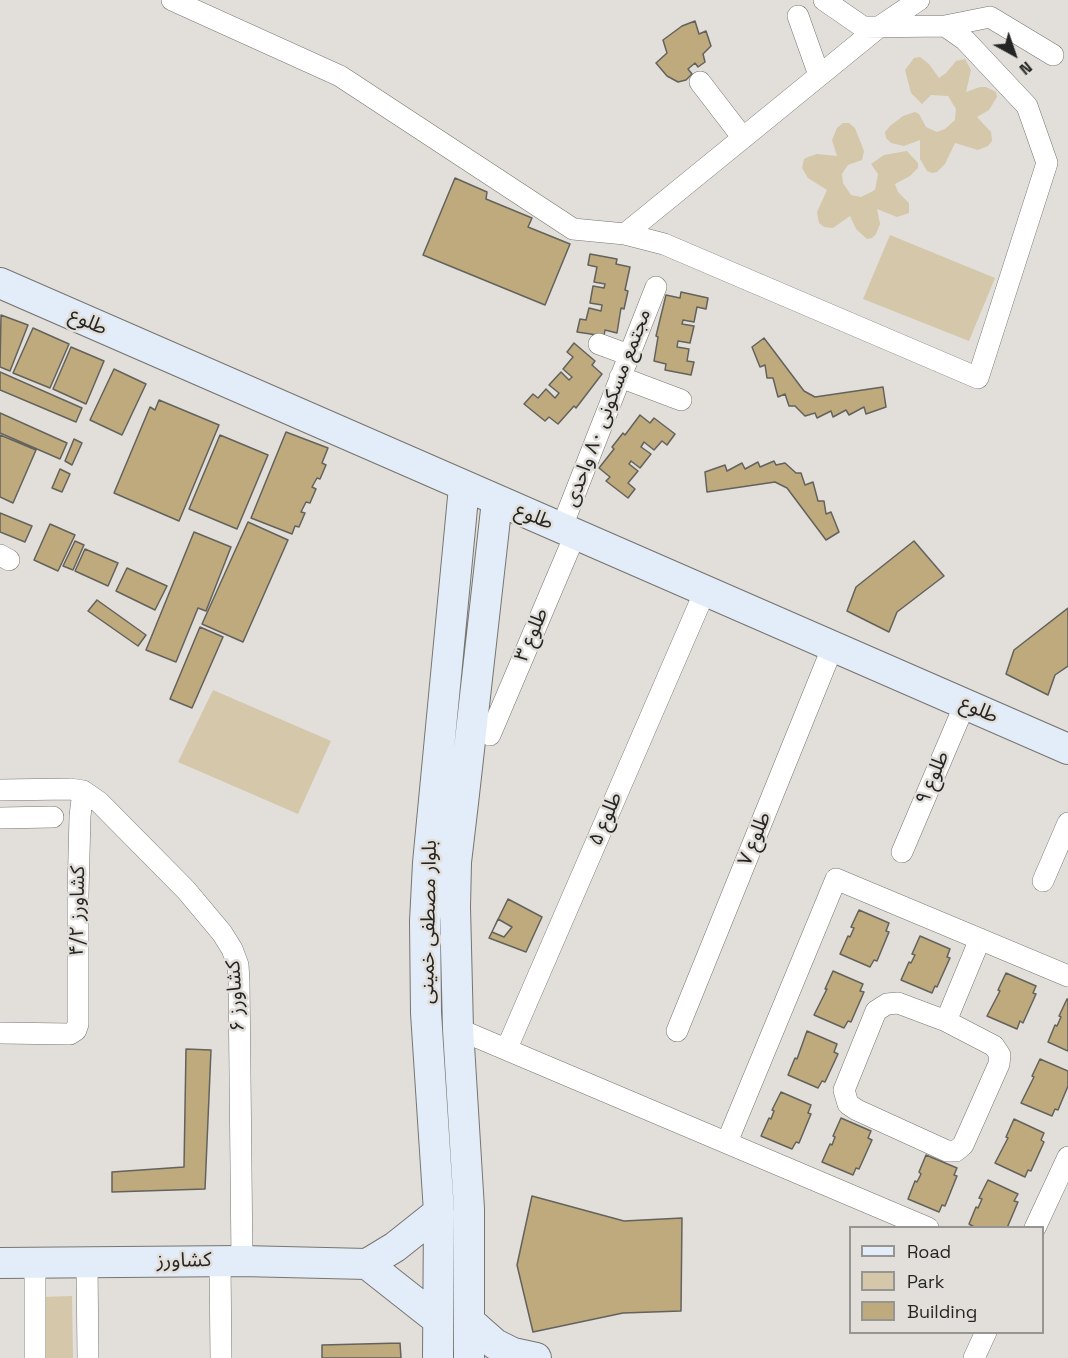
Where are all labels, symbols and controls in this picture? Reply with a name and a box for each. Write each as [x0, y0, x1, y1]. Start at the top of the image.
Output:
north arrow [984, 24, 1044, 84]
text: N [1015, 57, 1037, 80]
street label: طلوع [65, 303, 111, 341]
street label: مجتمع مسکونی ۸۰ واحدی [559, 306, 657, 510]
street label: طلوع [511, 498, 557, 536]
street label: طلوع ۳ [510, 605, 554, 665]
street label: طلوع [956, 691, 1002, 729]
street label: طلوع ۹ [911, 748, 955, 808]
street label: طلوع ۵ [584, 789, 628, 849]
street label: طلوع ۷ [733, 809, 777, 869]
street label: بلوار مصطفی خمینی [416, 840, 442, 1004]
street label: کشاورز ۴/۲ [65, 866, 91, 956]
street label: کشاورز ۶ [222, 960, 250, 1032]
legend [849, 1226, 1044, 1334]
text: Road [907, 1240, 951, 1263]
street label: کشاورز [156, 1249, 212, 1273]
text: Park [907, 1270, 944, 1293]
text: Building [907, 1300, 977, 1323]

